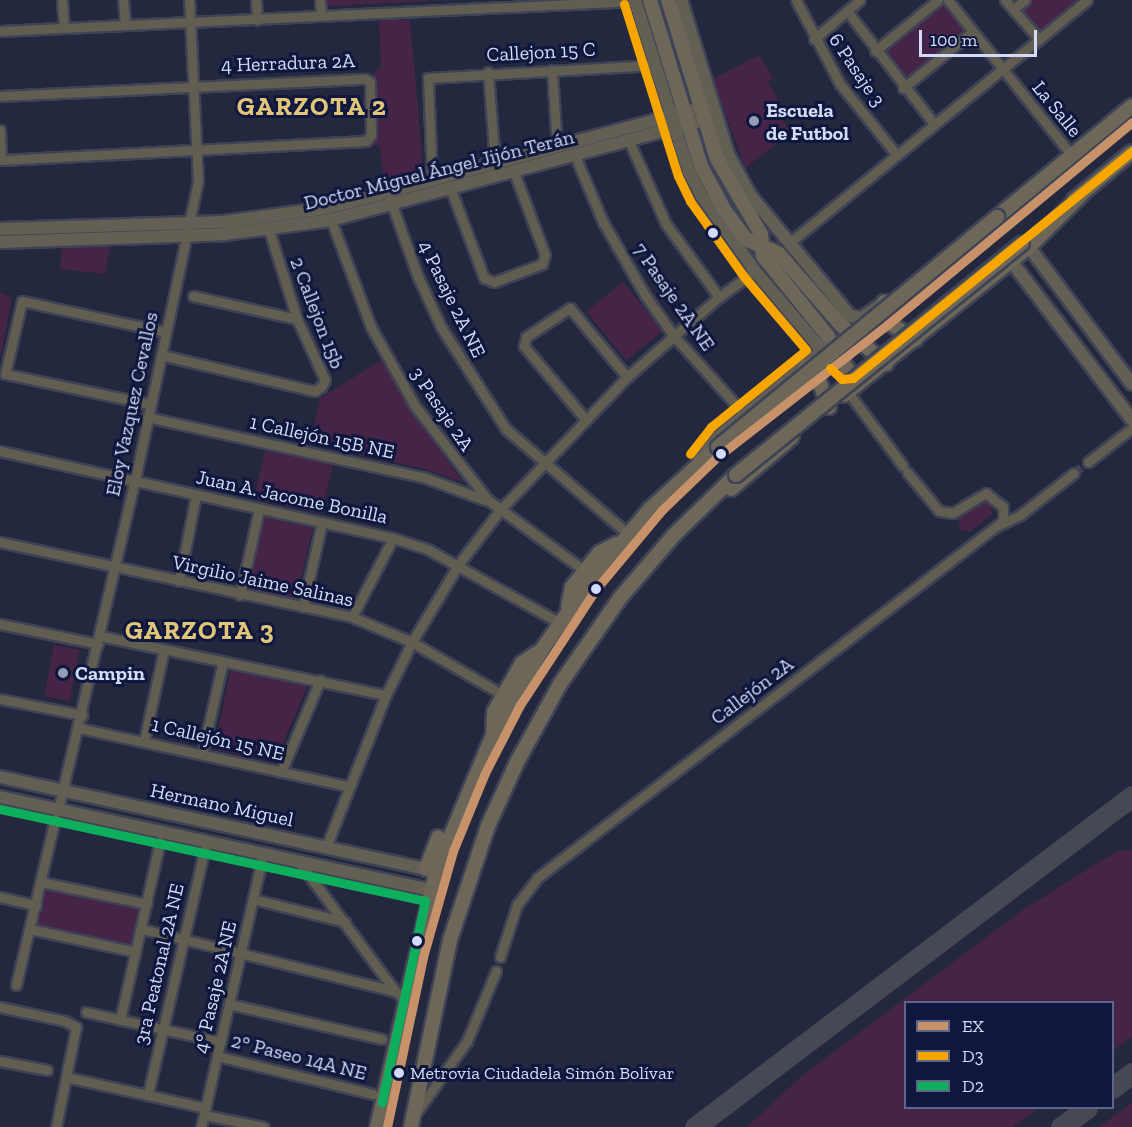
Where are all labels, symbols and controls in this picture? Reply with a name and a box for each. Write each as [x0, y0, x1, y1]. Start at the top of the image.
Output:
scale bar [922, 18, 1040, 56]
street label: 6 Pasaje 3 [824, 29, 890, 111]
text: 100 m [930, 29, 977, 51]
street label: Callejon 15 C [486, 37, 596, 67]
street label: 4 Herradura 2A [221, 49, 355, 77]
street label: La Salle [1027, 76, 1087, 142]
district label: GARZOTA 2 [236, 91, 388, 123]
place label: Escuela de Futbol [766, 98, 849, 145]
marker: Escuela de Futbol [747, 114, 761, 128]
street label: Doctor Miguel Ángel Jijón Terán [301, 125, 577, 215]
unlabelled marker [707, 227, 719, 239]
street label: 4 Pasaje 2A NE [413, 236, 491, 362]
street label: 7 Pasaje 2A NE [628, 238, 720, 356]
street label: 2 Callejon 15b [285, 254, 349, 372]
street label: Eloy Vazquez Cevallos [101, 309, 163, 499]
street label: 3 Pasaje 2A [405, 362, 479, 456]
street label: 1 Callejón 15B NE [247, 410, 397, 464]
unlabelled marker [715, 448, 727, 460]
street label: Juan A. Jacome Bonilla [194, 465, 390, 529]
street label: Virgilio Jaime Salinas [170, 550, 356, 612]
unlabelled marker [590, 583, 602, 595]
district label: GARZOTA 3 [124, 615, 276, 647]
street label: Callejón 2A [706, 652, 798, 730]
place label: Campin [75, 661, 145, 685]
marker: Campin [56, 666, 70, 680]
street label: 1 Callejón 15 NE [149, 712, 287, 766]
street label: Hermano Miguel [148, 778, 296, 832]
street label: 3ra Peatonal 2A NE [129, 881, 189, 1047]
street label: 4° Pasaje 2A NE [188, 918, 242, 1056]
unlabelled marker [411, 935, 423, 947]
legend [904, 1001, 1114, 1109]
text: EX [962, 1015, 984, 1037]
street label: 2° Paseo 14A NE [229, 1029, 369, 1085]
text: D3 [962, 1045, 984, 1067]
place label: Metrovia Ciudadela Simón Bolívar [410, 1062, 674, 1084]
marker: Metrovia Ciudadela Simón Bolívar [393, 1067, 405, 1079]
text: D2 [962, 1075, 984, 1097]

